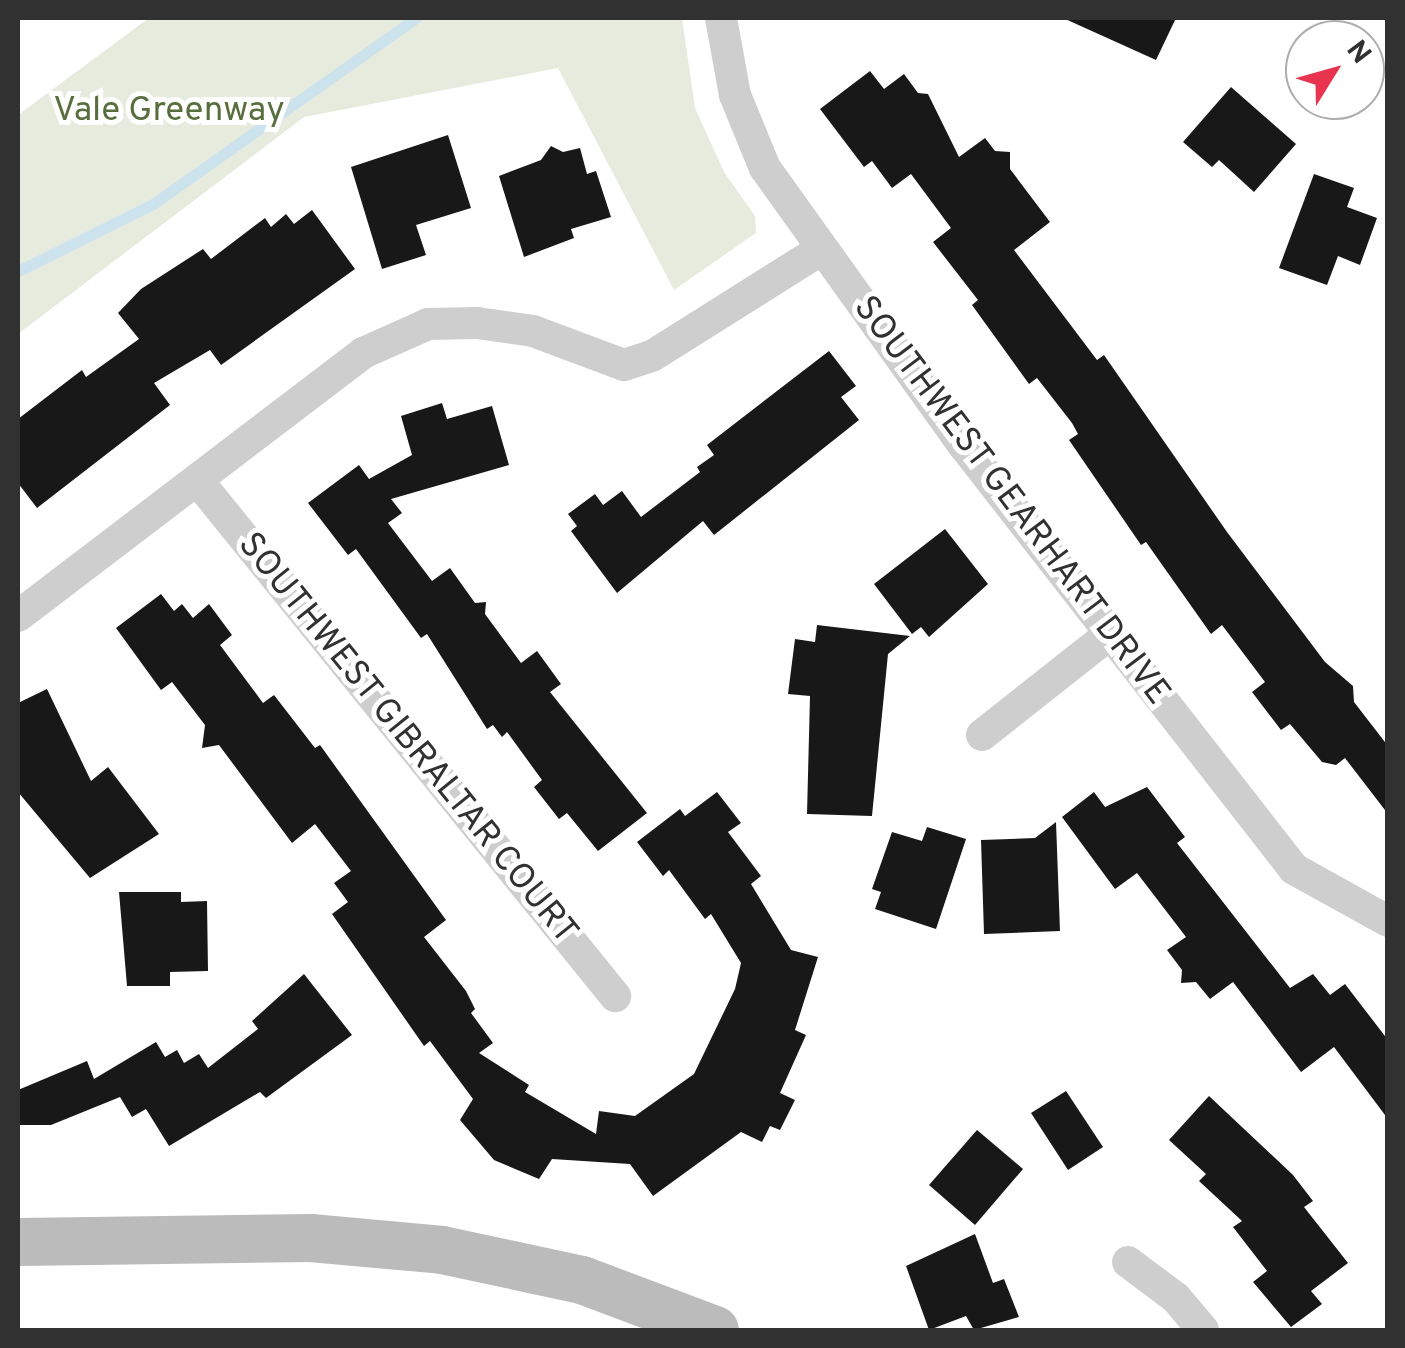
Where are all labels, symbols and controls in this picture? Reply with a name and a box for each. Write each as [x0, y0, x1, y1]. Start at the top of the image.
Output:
north arrow [1285, 20, 1385, 120]
text: N [1337, 34, 1378, 72]
park label: Vale Greenway [53, 90, 285, 132]
street label: SOUTHWEST GEARHART DRIVE [843, 287, 1179, 715]
street label: SOUTHWEST GIBRALTAR COURT [228, 524, 586, 954]

